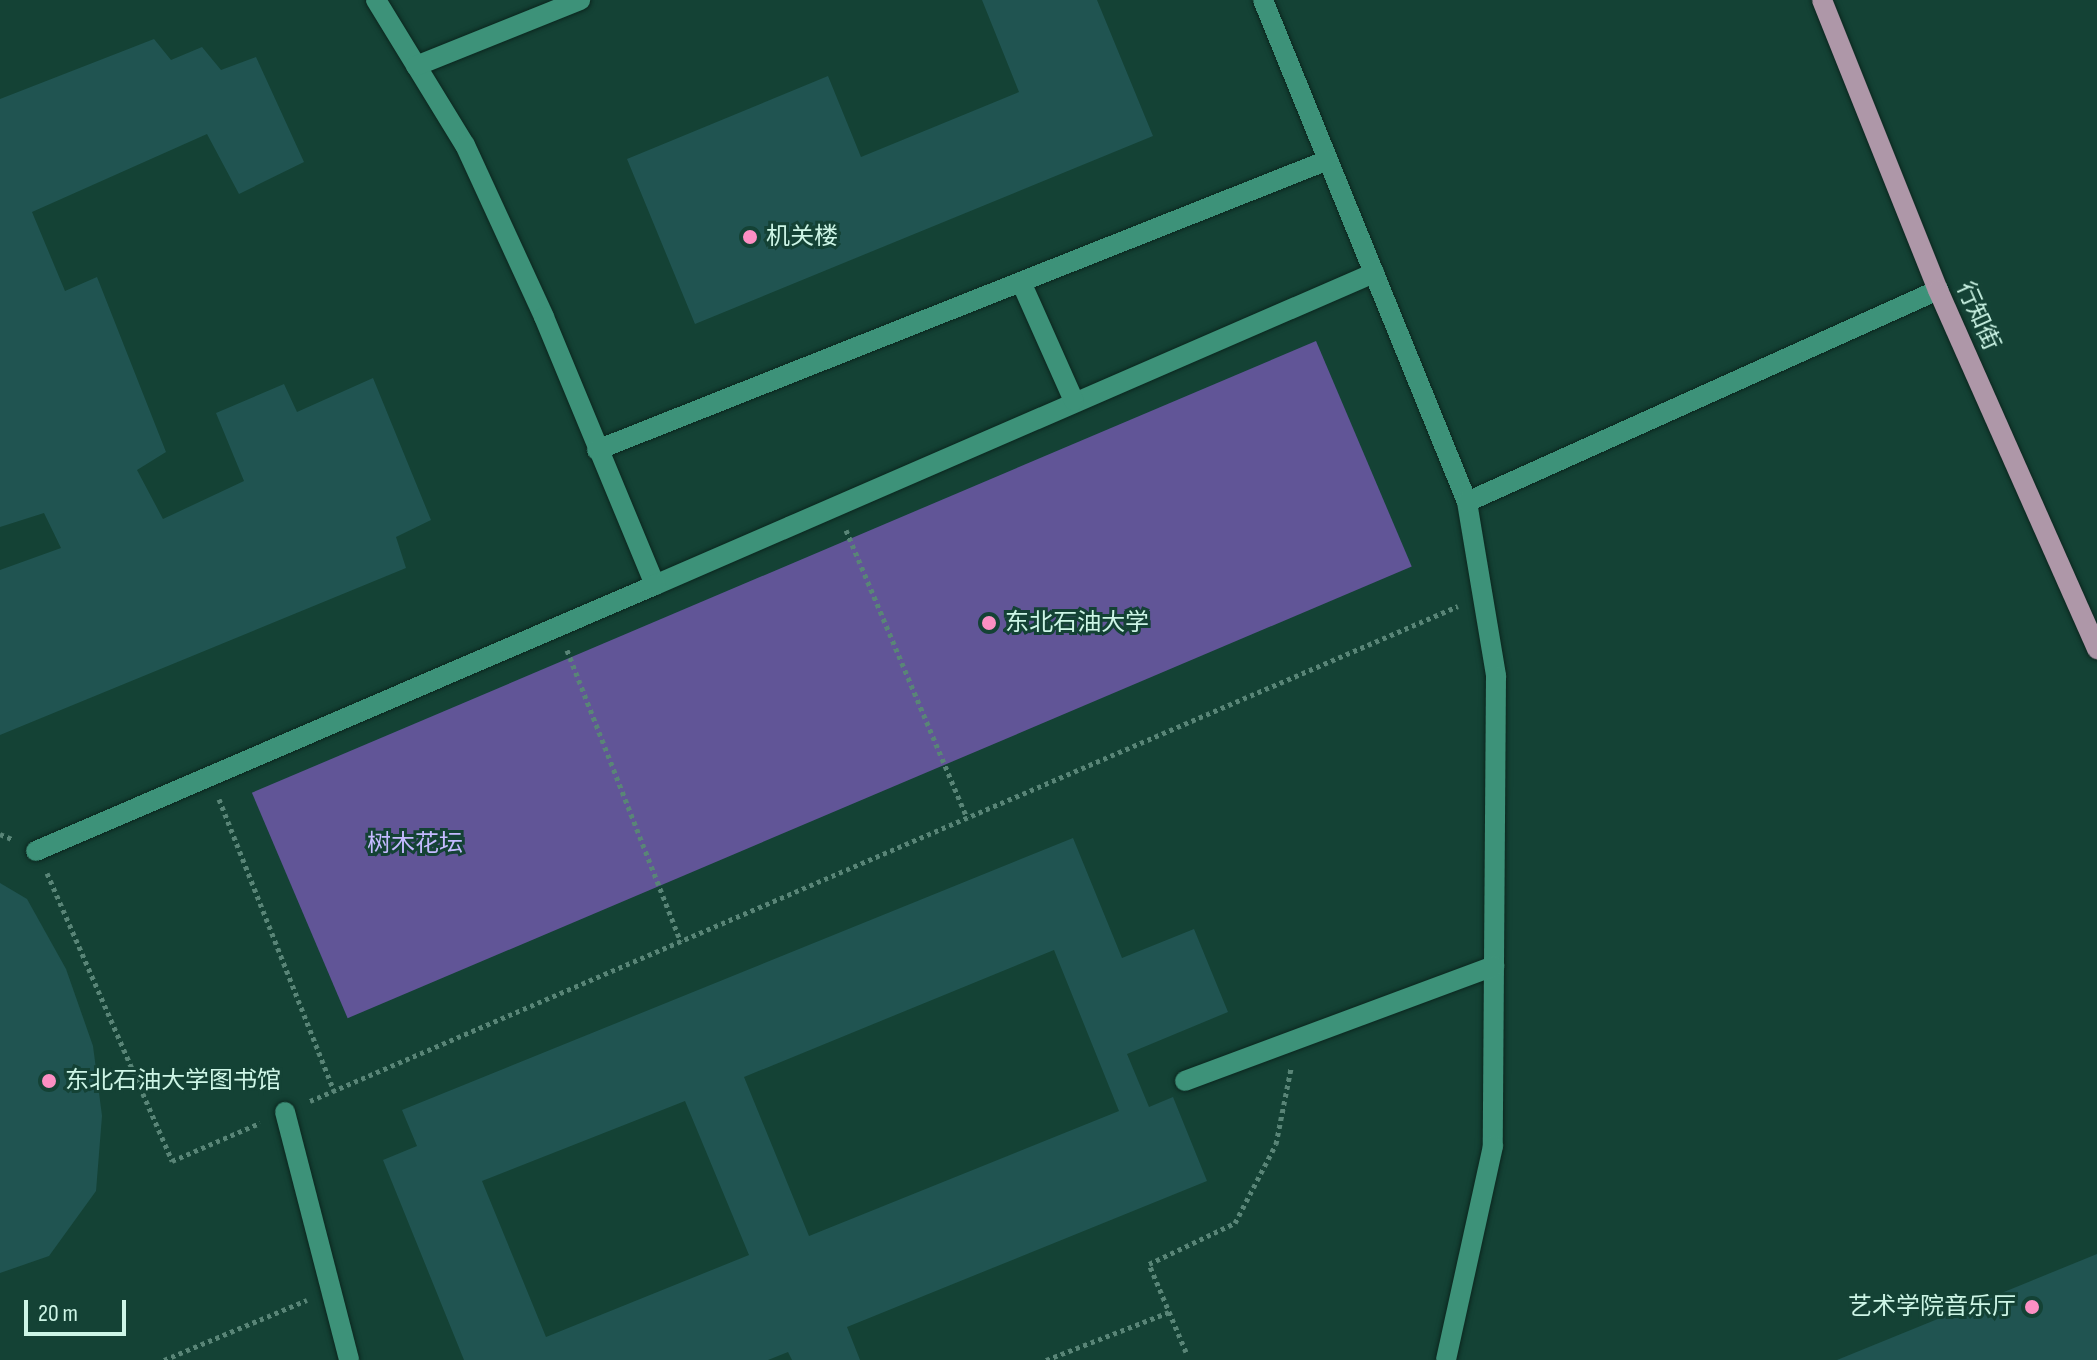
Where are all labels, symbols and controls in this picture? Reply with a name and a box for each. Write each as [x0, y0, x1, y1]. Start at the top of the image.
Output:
place label: 机关楼 [766, 223, 838, 251]
marker: 机关楼 [741, 228, 759, 246]
street label: 行知街 [1950, 277, 2006, 355]
place label: 东北石油大学 [1005, 609, 1149, 637]
marker: 东北石油大学 [980, 614, 998, 632]
park label: 树木花坛 [367, 830, 463, 858]
place label: 东北石油大学图书馆 [65, 1067, 281, 1095]
marker: 东北石油大学图书馆 [40, 1072, 58, 1090]
scale bar [28, 1284, 130, 1334]
place label: 艺术学院音乐厅 [1848, 1293, 2016, 1321]
marker: 艺术学院音乐厅 [2023, 1298, 2041, 1316]
text: 20 m [38, 1299, 78, 1328]

